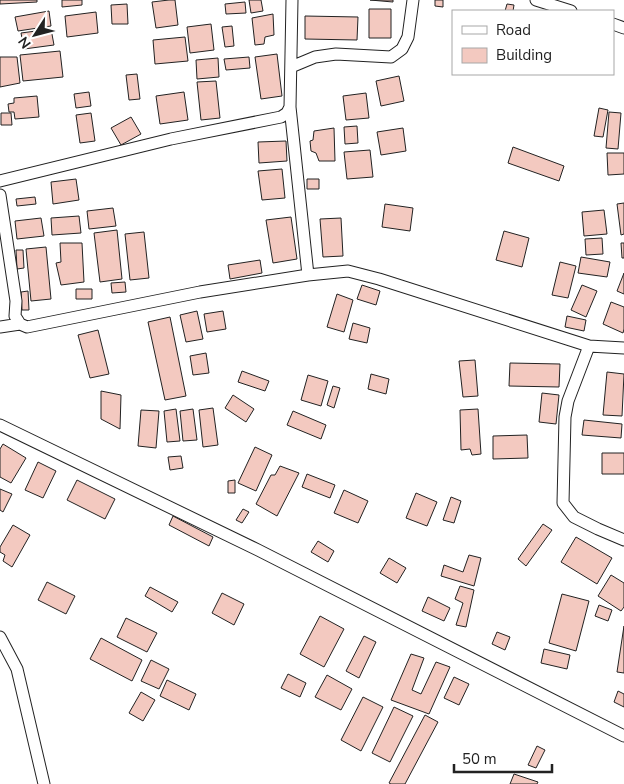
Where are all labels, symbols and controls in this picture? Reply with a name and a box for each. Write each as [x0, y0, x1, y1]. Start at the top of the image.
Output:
north arrow [10, 10, 60, 60]
legend [452, 10, 614, 75]
text: Road [496, 20, 531, 40]
text: N [14, 33, 36, 52]
text: Building [496, 45, 552, 65]
scale bar [454, 742, 552, 774]
text: 50 m [462, 749, 497, 769]

